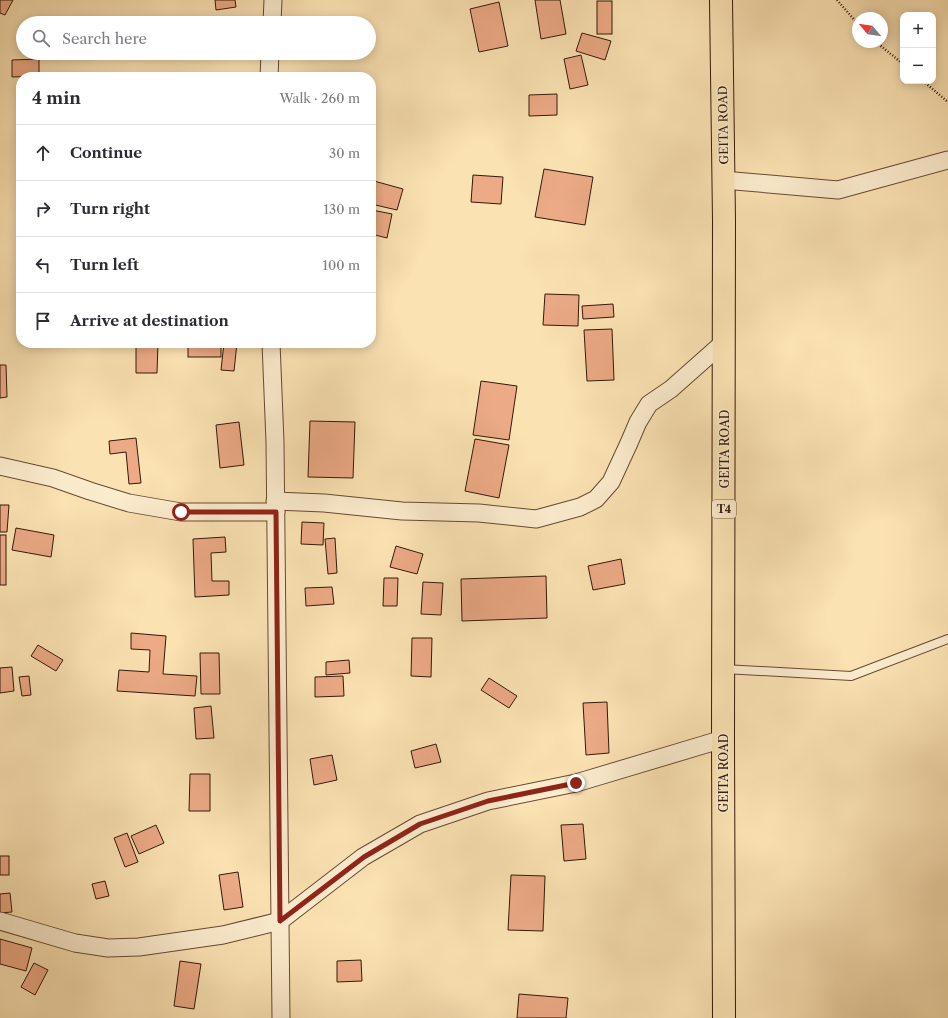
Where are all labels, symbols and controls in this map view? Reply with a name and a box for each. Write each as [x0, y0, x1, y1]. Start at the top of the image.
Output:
north arrow [852, 12, 888, 48]
map controls [900, 12, 936, 84]
button: + [900, 12, 936, 48]
search box [16, 16, 376, 60]
icon: search [30, 27, 52, 49]
text: Search here [62, 29, 147, 48]
button: − [900, 48, 936, 84]
street label: GEITA ROAD [715, 85, 731, 165]
text: 4 min [32, 88, 81, 108]
text: Walk · 260 m [279, 90, 360, 106]
icon: ahead [32, 142, 54, 164]
text: Continue [70, 143, 142, 162]
text: 30 m [329, 145, 360, 161]
icon: right [32, 198, 54, 220]
text: Turn right [70, 199, 150, 218]
text: 130 m [324, 201, 360, 217]
icon: left [32, 254, 54, 276]
text: Turn left [70, 255, 139, 274]
text: 100 m [322, 257, 360, 273]
icon: arrive [32, 310, 54, 332]
text: Arrive at destination [70, 311, 229, 330]
street label: GEITA ROAD [717, 409, 732, 489]
road number: T4 [712, 500, 736, 518]
route start [172, 503, 190, 521]
street label: GEITA ROAD [716, 733, 731, 813]
route end [567, 774, 585, 792]

